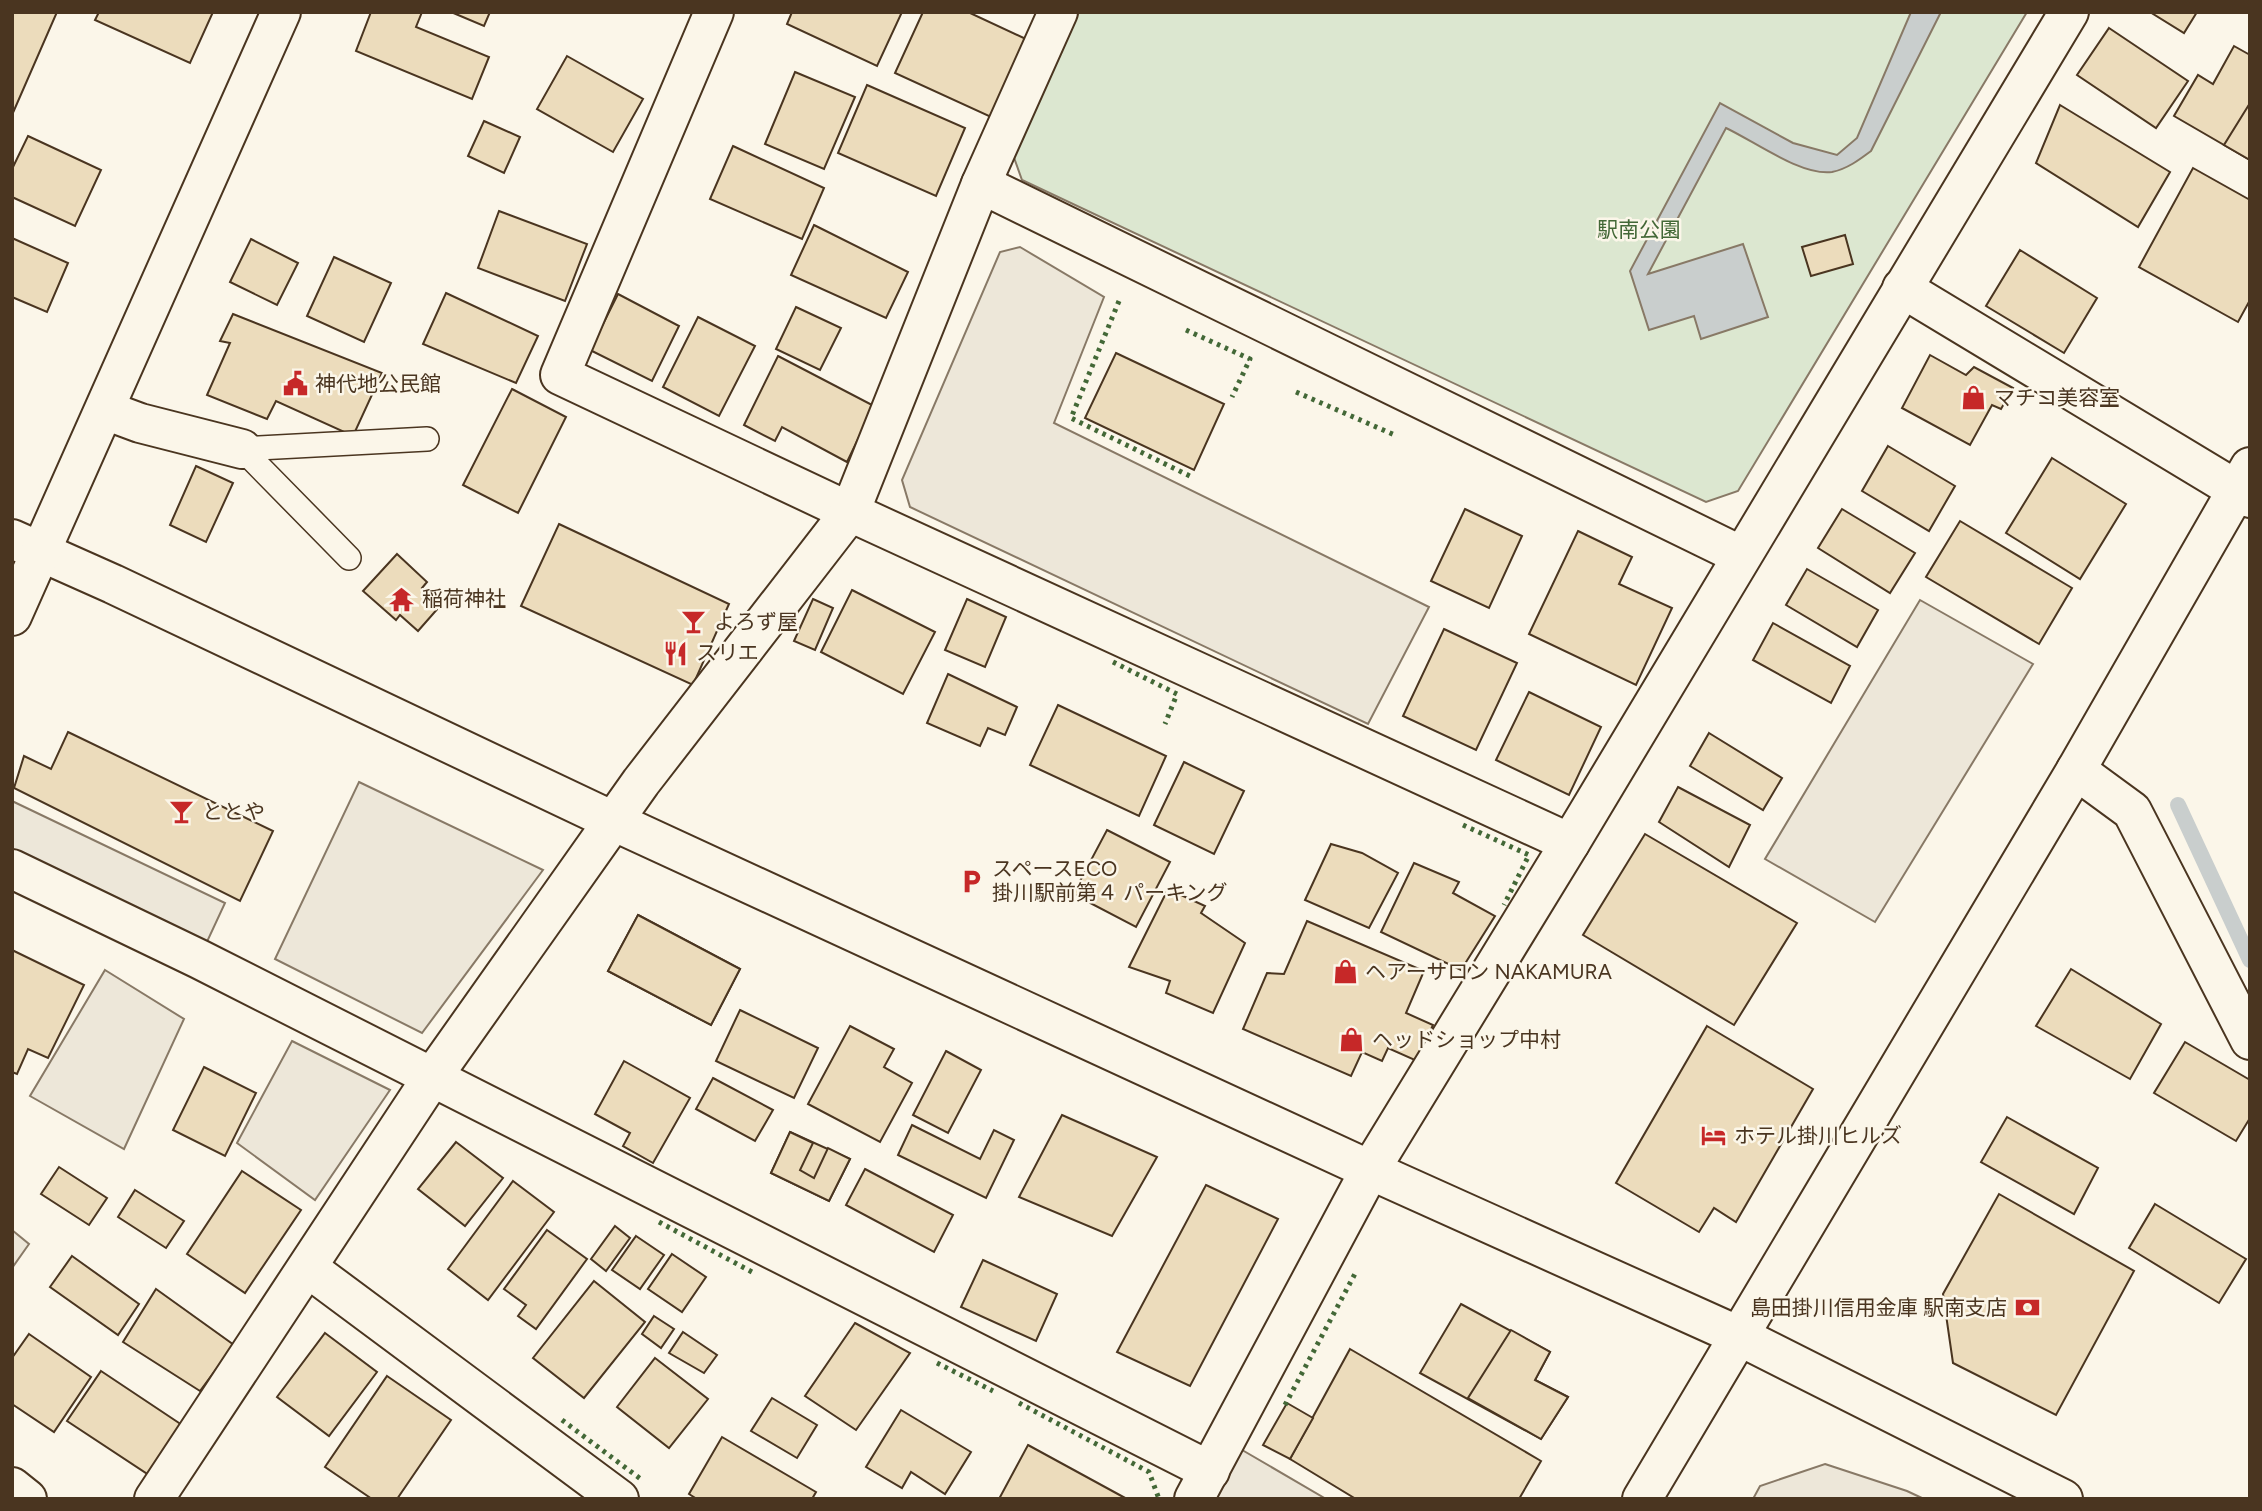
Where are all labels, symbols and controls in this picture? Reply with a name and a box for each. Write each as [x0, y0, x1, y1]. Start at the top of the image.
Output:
park label: 駅南公園 [1597, 217, 1681, 242]
public building icon: 神代地公民館 [281, 370, 309, 398]
place label: 神代地公民館 [315, 371, 441, 396]
shop icon: マチコ美容室 [1960, 384, 1988, 412]
place label: マチコ美容室 [1994, 385, 2120, 410]
temple icon: 稲荷神社 [388, 585, 416, 613]
place label: 稲荷神社 [422, 586, 506, 611]
bar icon: よろず屋 [680, 608, 708, 636]
place label: よろず屋 [714, 609, 798, 634]
restaurant icon: スリエ [662, 639, 690, 667]
place label: スリエ [696, 640, 759, 665]
bar icon: ととや [168, 798, 196, 826]
place label: ととや [202, 799, 265, 824]
place label: スペースECO 掛川駅前第４ パーキング [992, 856, 1228, 905]
parking icon: スペースECO 掛川駅前第４ パーキング [958, 867, 986, 895]
shop icon: ヘアーサロン NAKAMURA [1331, 958, 1359, 986]
place label: ヘアーサロン NAKAMURA [1365, 959, 1612, 984]
shop icon: ヘッドショップ中村 [1338, 1026, 1366, 1054]
place label: ヘッドショップ中村 [1372, 1027, 1561, 1052]
hotel icon: ホテル掛川ヒルズ [1700, 1122, 1728, 1150]
place label: ホテル掛川ヒルズ [1734, 1123, 1902, 1148]
bank icon: 島田掛川信用金庫 駅南支店 [2013, 1294, 2041, 1322]
place label: 島田掛川信用金庫 駅南支店 [1750, 1295, 2007, 1320]

